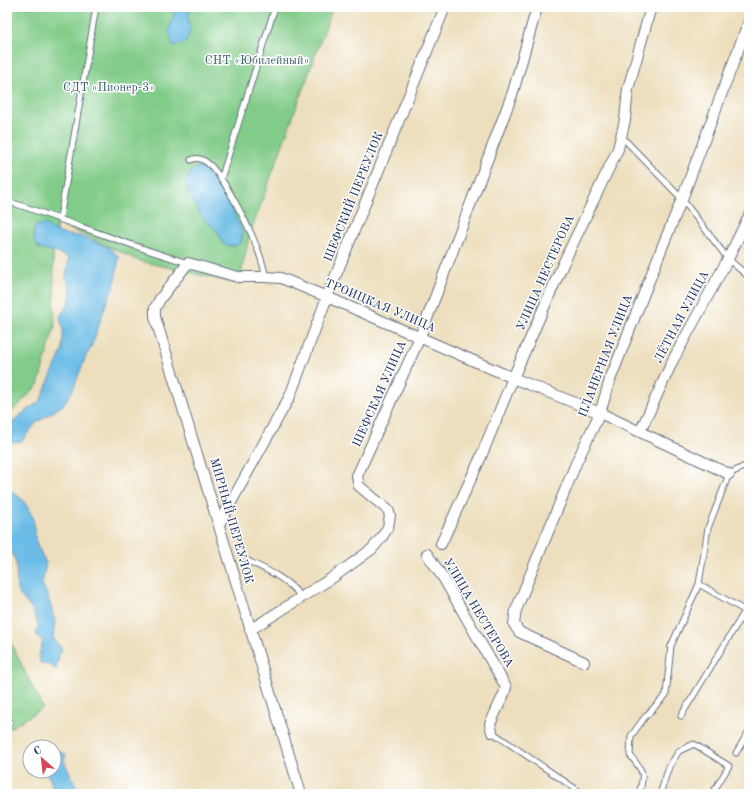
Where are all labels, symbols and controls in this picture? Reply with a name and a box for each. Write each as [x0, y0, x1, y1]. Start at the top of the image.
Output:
park label: СНТ «Юбилейный» [205, 55, 309, 67]
park label: СДТ «Пионер-3» [63, 82, 155, 94]
street label: ШЕФСКИЙ ПЕРЕУЛОК [320, 129, 386, 264]
street label: УЛИЦА НЕСТЕРОВА [515, 213, 577, 333]
street label: ЛЁТНАЯ УЛИЦА [649, 267, 711, 365]
street label: ТРОИЦКАЯ УЛИЦА [323, 277, 437, 335]
street label: ПЛАНЕРНАЯ УЛИЦА [577, 293, 635, 419]
street label: ШЕФСКАЯ УЛИЦА [351, 339, 409, 449]
street label: МИРНЫЙ ПЕРЕУЛОК [207, 456, 258, 586]
street label: УЛИЦА НЕСТЕРОВА [441, 556, 515, 670]
north arrow [22, 739, 62, 779]
text: С [32, 745, 44, 758]

